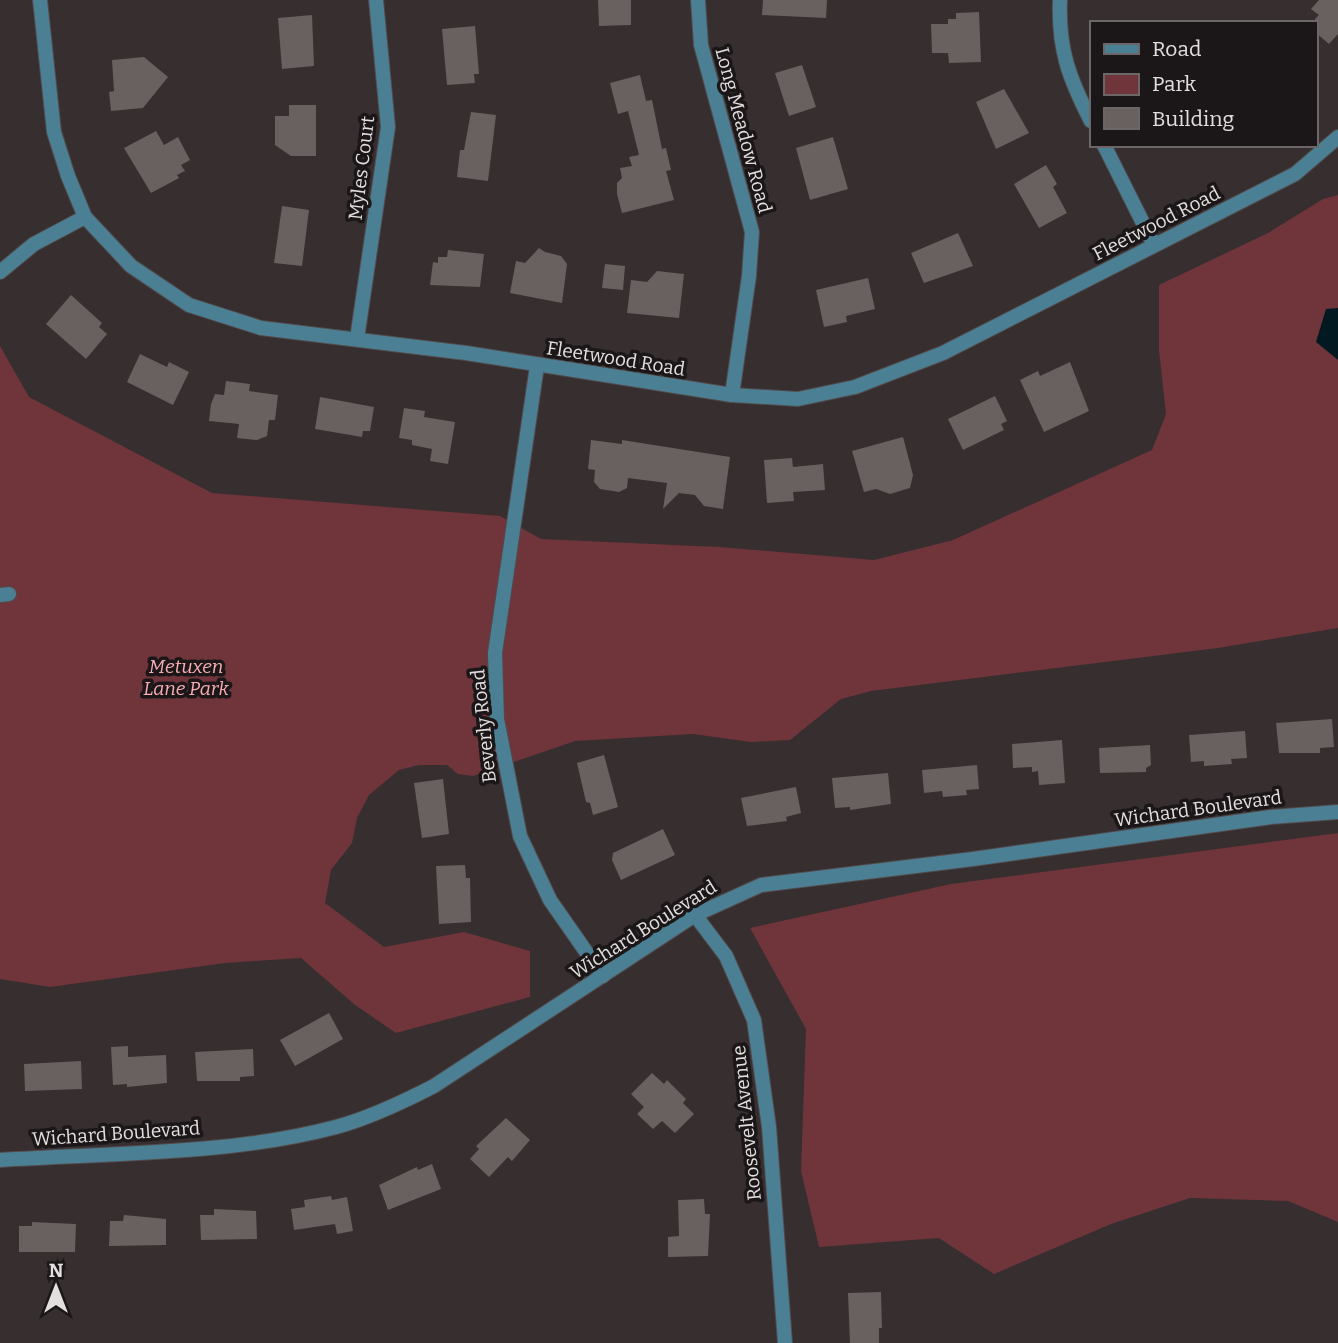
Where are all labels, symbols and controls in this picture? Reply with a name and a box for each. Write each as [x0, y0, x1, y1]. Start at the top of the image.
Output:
legend [1090, 21, 1317, 147]
text: Road [1152, 36, 1201, 62]
street label: Long Meadow Road [710, 45, 777, 215]
text: Park [1152, 71, 1196, 97]
text: Building [1152, 106, 1235, 132]
street label: Myles Court [344, 115, 379, 221]
street label: Fleetwood Road [1089, 181, 1224, 265]
street label: Fleetwood Road [545, 336, 687, 381]
park label: Metuxen Lane Park [143, 655, 229, 700]
street label: Beverly Road [466, 668, 501, 784]
street label: Wichard Boulevard [1113, 785, 1283, 832]
street label: Wichard Boulevard [566, 875, 721, 984]
street label: Roosevelt Avenue [727, 1044, 766, 1202]
street label: Wichard Boulevard [31, 1116, 201, 1151]
north arrow [21, 1252, 91, 1322]
text: N [49, 1259, 64, 1282]

